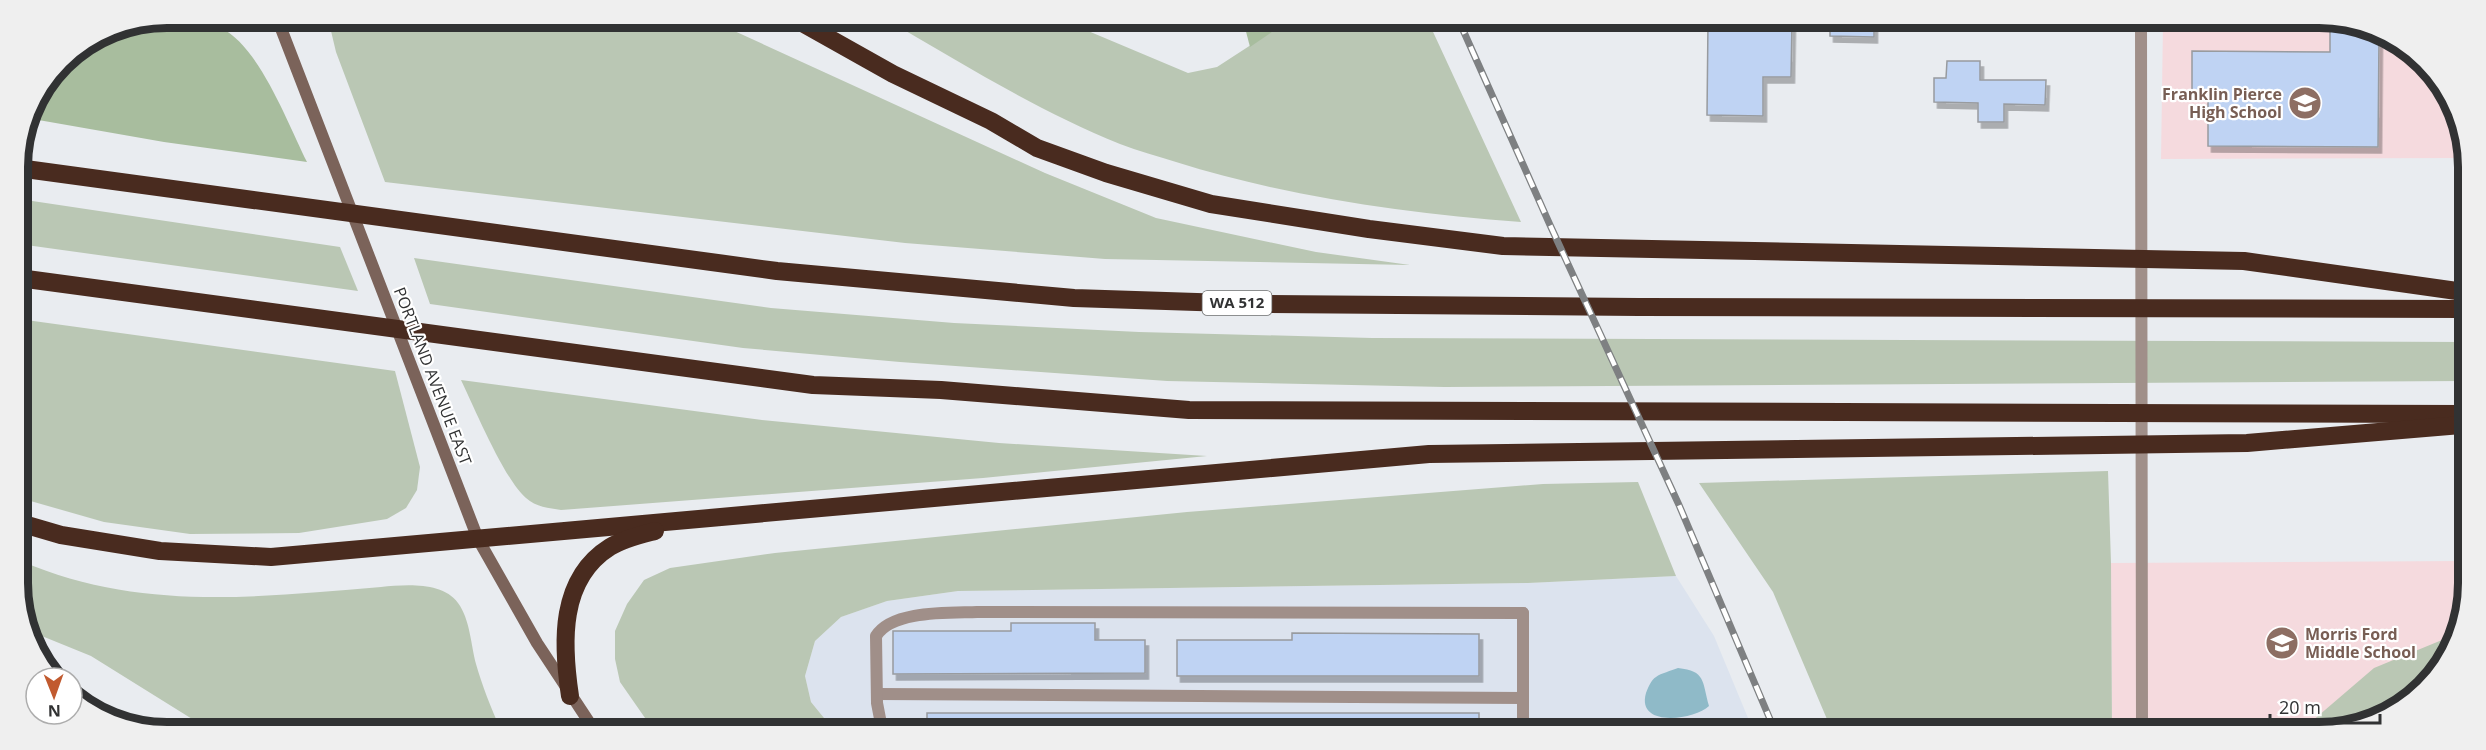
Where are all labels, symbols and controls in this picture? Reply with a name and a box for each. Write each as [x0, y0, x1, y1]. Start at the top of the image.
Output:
place label: Franklin Pierce High School [2162, 83, 2282, 123]
school or university icon: Franklin Pierce High School [2287, 85, 2323, 121]
street label: PORTLAND AVENUE EAST [389, 284, 477, 468]
road number: WA 512 [1202, 291, 1272, 315]
place label: Morris Ford Middle School [2305, 623, 2416, 663]
school or university icon: Morris Ford Middle School [2264, 625, 2300, 661]
north arrow [24, 666, 84, 726]
scale bar [2270, 687, 2380, 725]
text: 20 m [2279, 695, 2321, 719]
text: N [48, 700, 61, 722]

